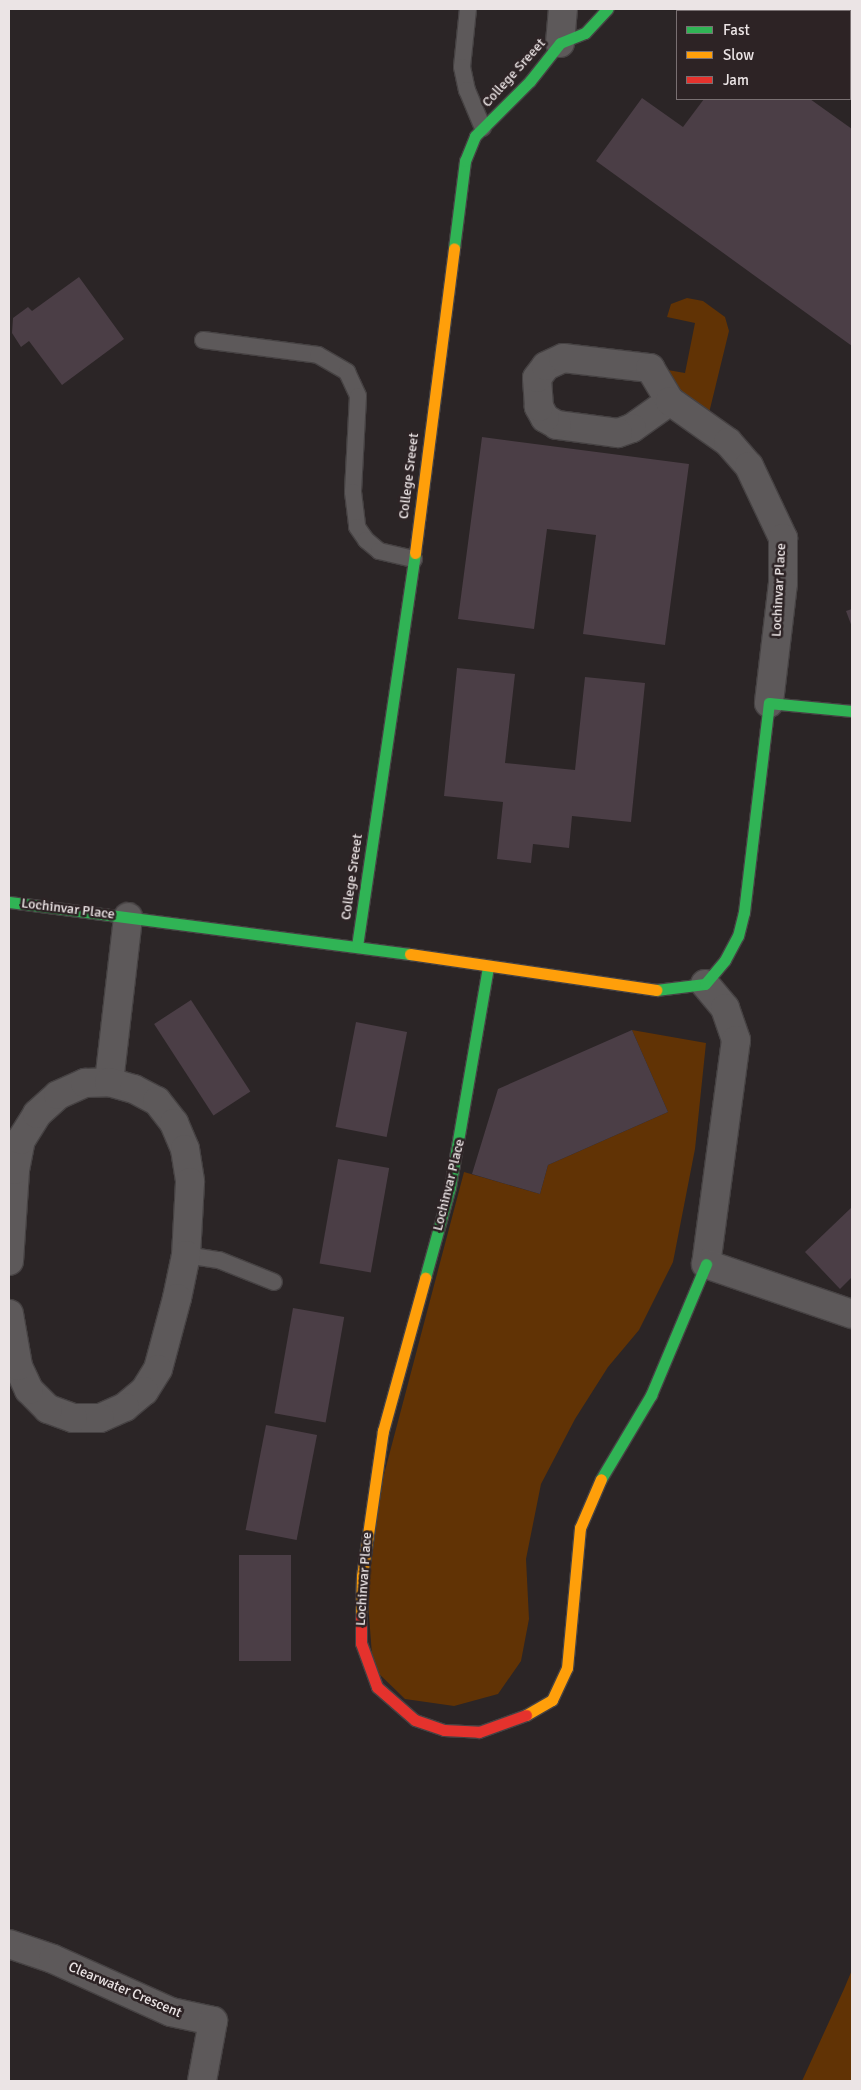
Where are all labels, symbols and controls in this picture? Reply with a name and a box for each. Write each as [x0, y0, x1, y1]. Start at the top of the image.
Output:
legend [676, 10, 851, 100]
text: Fast [723, 21, 750, 39]
street label: College Sreeet [479, 35, 549, 111]
text: Slow [723, 46, 754, 64]
text: Jam [723, 71, 749, 89]
street label: College Sreeet [395, 432, 423, 520]
street label: Lochinvar Place [768, 543, 790, 637]
street label: College Sreeet [338, 833, 366, 921]
street label: Lochinvar Place [20, 895, 116, 923]
street label: Lochinvar Place [429, 1137, 469, 1233]
street label: Lochinvar Place [352, 1532, 376, 1626]
street label: Clearwater Crescent [66, 1959, 184, 2021]

